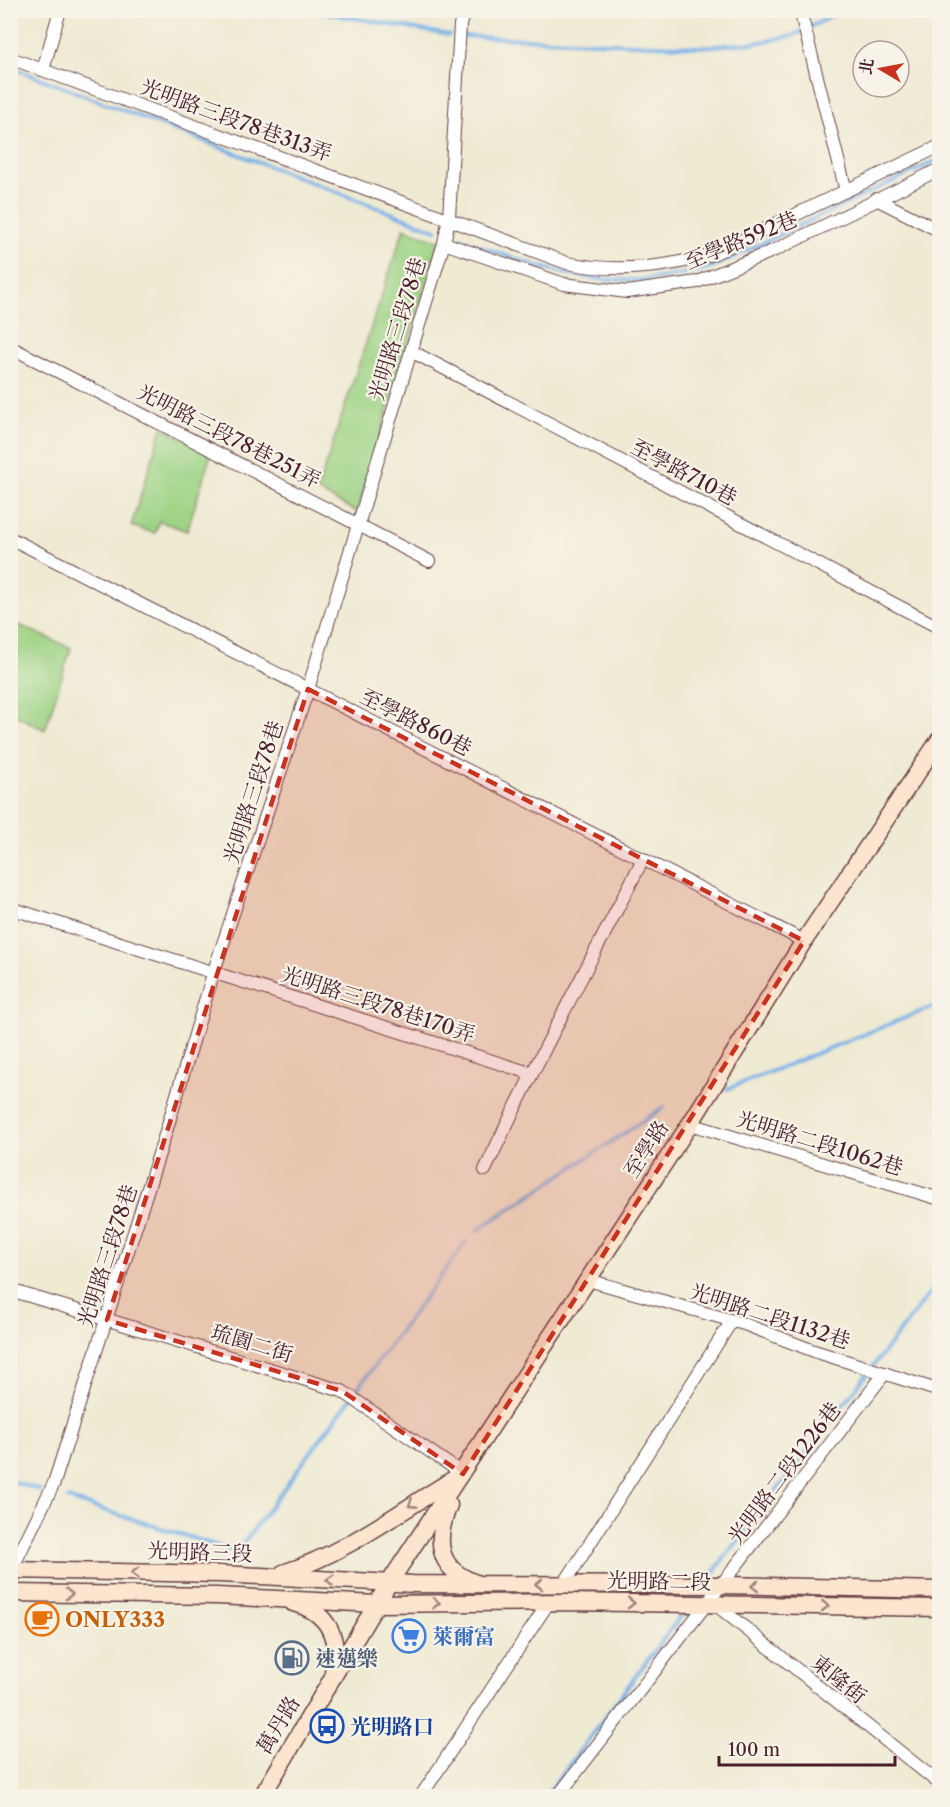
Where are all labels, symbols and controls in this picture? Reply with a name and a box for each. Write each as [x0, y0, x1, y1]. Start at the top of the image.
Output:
north arrow [851, 39, 911, 99]
text: 北 [855, 57, 877, 76]
street label: 光明路三段78巷313弄 [137, 74, 335, 166]
street label: 至學路592巷 [681, 206, 801, 274]
street label: 光明路三段78巷 [363, 254, 431, 404]
street label: 光明路三段78巷251弄 [133, 379, 325, 493]
street label: 至學路710巷 [627, 434, 741, 510]
street label: 至學路860巷 [356, 683, 476, 761]
street label: 光明路三段78巷 [218, 717, 288, 867]
street label: 光明路三段78巷170弄 [278, 961, 478, 1047]
street label: 光明路二段1062巷 [734, 1106, 906, 1180]
street label: 至學路 [618, 1116, 674, 1182]
street label: 光明路三段78巷 [72, 1181, 142, 1331]
street label: 光明路二段1132巷 [687, 1278, 853, 1354]
street label: 琉園二街 [208, 1319, 296, 1367]
street label: 光明路二段1226巷 [722, 1397, 846, 1549]
one-way arrow [408, 1497, 419, 1508]
street label: 光明路三段 [147, 1538, 253, 1566]
one-way arrow [131, 1567, 140, 1579]
street label: 光明路二段 [606, 1568, 712, 1594]
one-way arrow [326, 1574, 335, 1587]
one-way arrow [535, 1578, 544, 1590]
one-way arrow [751, 1580, 760, 1592]
one-way arrow [64, 1587, 73, 1600]
one-way arrow [431, 1597, 440, 1609]
one-way arrow [626, 1597, 635, 1609]
one-way arrow [821, 1599, 830, 1612]
cafe icon: ONLY333 [24, 1601, 60, 1637]
place label: ONLY333 [65, 1607, 165, 1632]
supermarket icon: 萊爾富 [391, 1618, 427, 1654]
place label: 萊爾富 [432, 1624, 495, 1649]
fuel station icon: 速邁樂 [274, 1640, 310, 1676]
place label: 速邁樂 [315, 1646, 378, 1671]
street label: 東隆街 [807, 1649, 871, 1709]
street label: 萬丹路 [251, 1692, 305, 1758]
bus stop icon: 光明路口 [309, 1708, 345, 1744]
place label: 光明路口 [350, 1714, 434, 1739]
scale bar [719, 1729, 894, 1767]
text: 100 m [728, 1739, 780, 1761]

